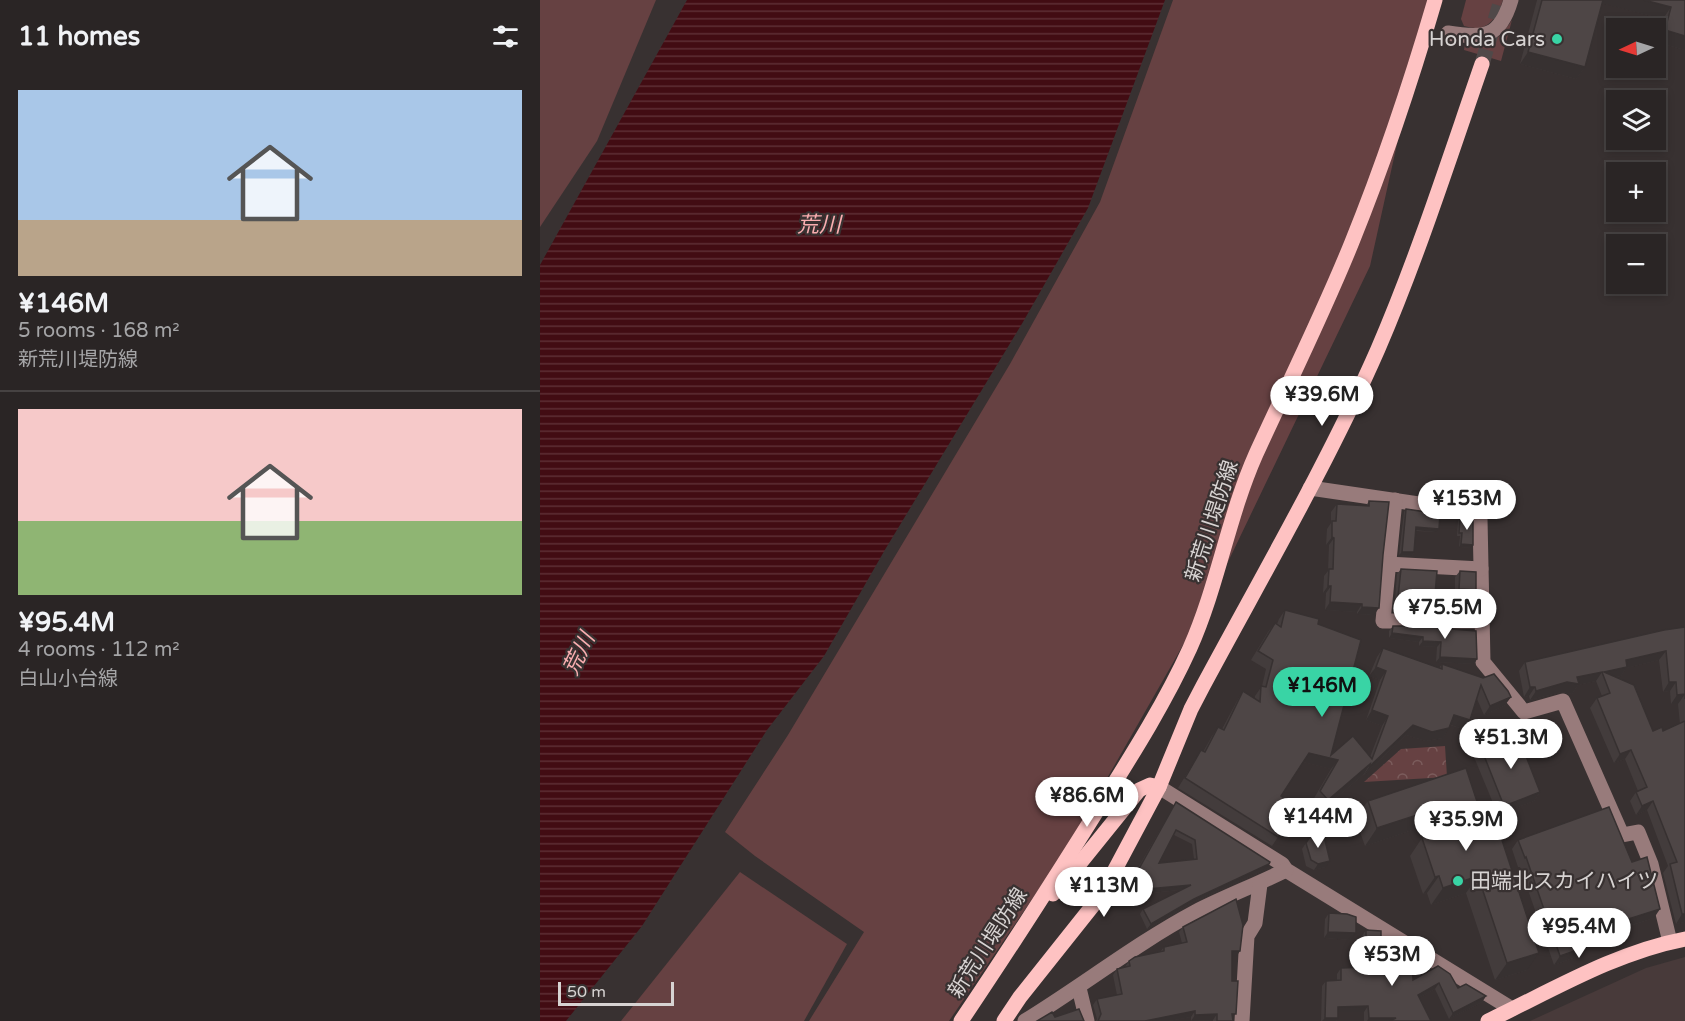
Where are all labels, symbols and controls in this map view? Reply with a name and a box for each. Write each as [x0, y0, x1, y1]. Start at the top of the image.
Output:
north arrow [1606, 18, 1666, 78]
map controls [1606, 18, 1666, 294]
icon: filters [489, 20, 522, 53]
text: 11 homes [18, 21, 140, 52]
place label: Honda Cars [1429, 27, 1545, 52]
marker: Honda Cars [1550, 32, 1564, 46]
button: layers [1606, 90, 1666, 150]
icon: home [216, 129, 324, 237]
button: + [1606, 162, 1666, 222]
water label: 荒川 [797, 212, 843, 238]
button: − [1606, 234, 1666, 294]
text: ¥146M [18, 288, 109, 319]
text: 5 rooms · 168 m² [18, 319, 180, 343]
text: 新荒川堤防線 [18, 348, 138, 372]
pin: ¥39.6M [1273, 376, 1371, 427]
text: ¥39.6M [1284, 383, 1360, 407]
icon: home [216, 448, 324, 556]
street label: 新荒川堤防線 [1181, 457, 1243, 585]
pin: ¥153M [1425, 480, 1509, 531]
text: ¥153M [1432, 487, 1502, 511]
pin: ¥75.5M [1396, 589, 1494, 640]
text: ¥75.5M [1407, 596, 1483, 620]
text: ¥95.4M [18, 607, 115, 638]
water label: 荒川 [558, 627, 601, 679]
text: 4 rooms · 112 m² [18, 638, 180, 662]
text: 白山小台線 [18, 667, 118, 691]
pin: ¥146M [1280, 667, 1364, 718]
text: ¥146M [1287, 674, 1357, 698]
pin: ¥51.3M [1462, 719, 1560, 770]
text: ¥51.3M [1473, 726, 1549, 750]
pin: ¥86.6M [1038, 777, 1136, 828]
text: ¥86.6M [1049, 784, 1125, 808]
pin: ¥144M [1276, 798, 1360, 849]
pin: ¥35.9M [1417, 801, 1515, 852]
text: ¥144M [1283, 805, 1353, 829]
text: ¥35.9M [1428, 808, 1504, 832]
pin: ¥113M [1062, 867, 1146, 918]
place label: 田端北スカイハイツ [1470, 869, 1658, 894]
text: ¥113M [1069, 874, 1139, 898]
marker: 田端北スカイハイツ [1451, 874, 1465, 888]
street label: 新荒川堤防線 [943, 883, 1033, 1003]
pin: ¥95.4M [1530, 908, 1628, 959]
text: ¥95.4M [1542, 915, 1616, 939]
pin: ¥53M [1356, 936, 1428, 987]
text: ¥53M [1363, 943, 1421, 967]
scale bar [558, 979, 674, 1006]
text: 50 m [567, 982, 606, 1002]

